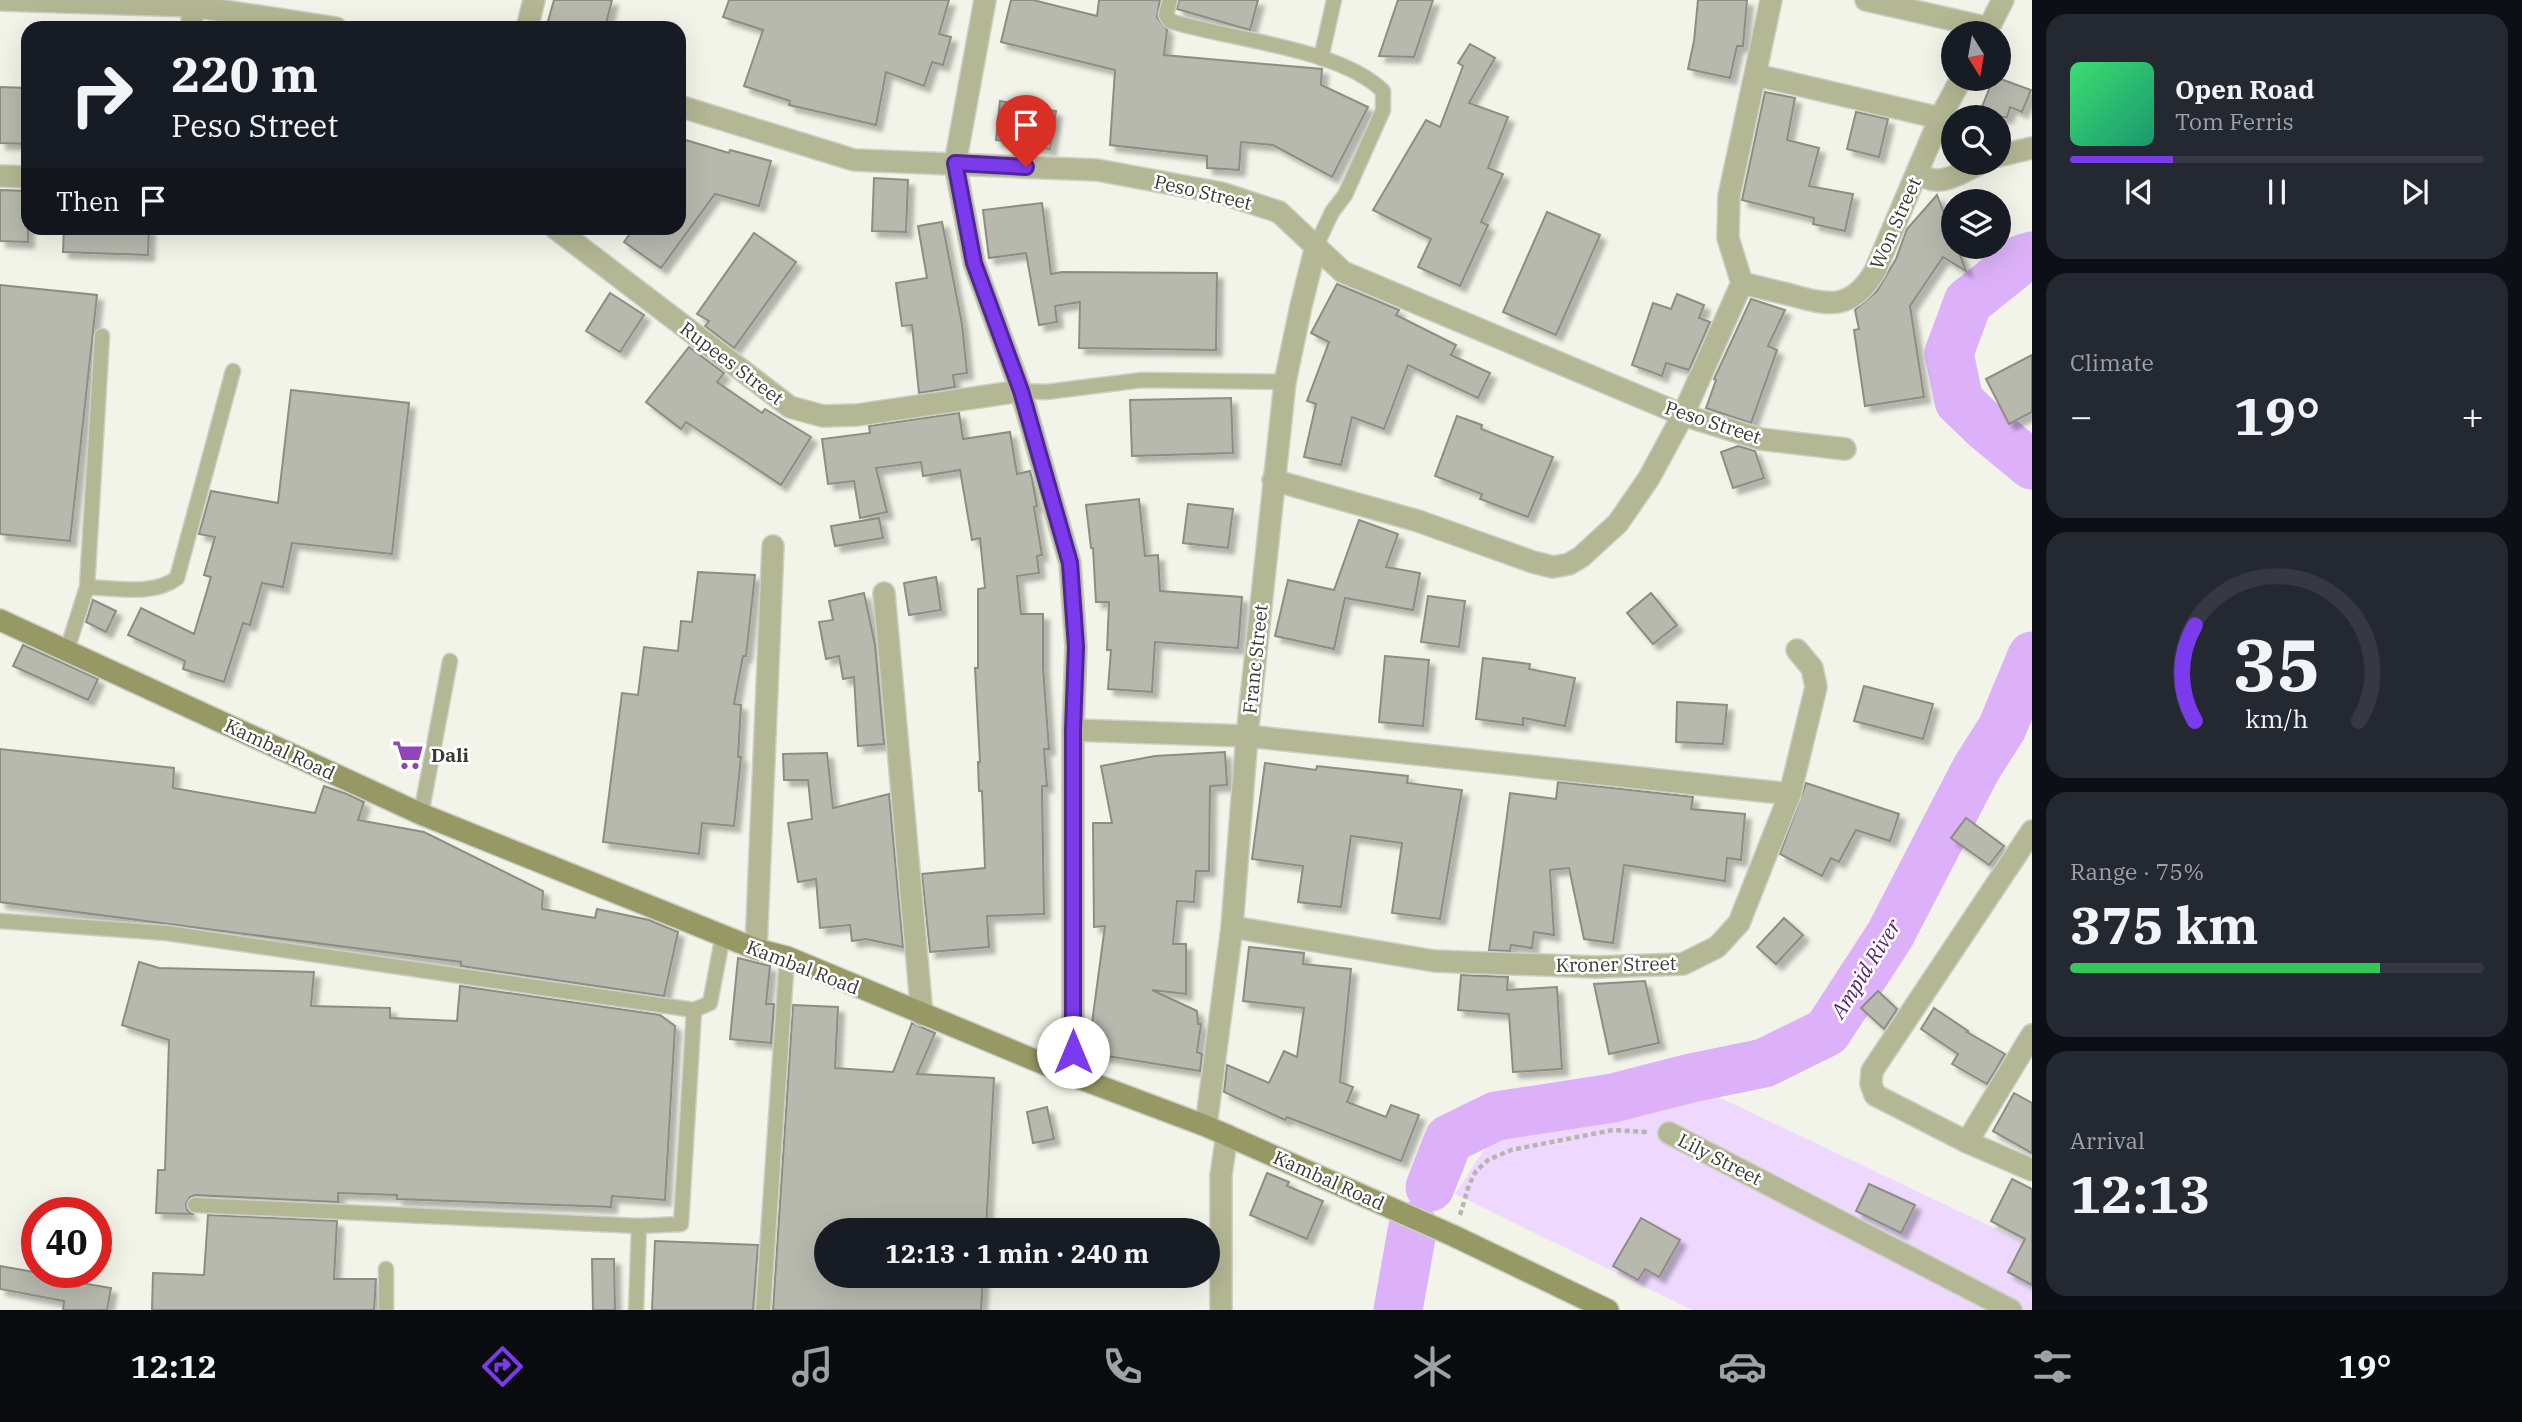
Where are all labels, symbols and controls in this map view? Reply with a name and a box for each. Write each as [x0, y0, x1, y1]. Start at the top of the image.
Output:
north arrow [1941, 21, 2011, 91]
map controls [1941, 21, 2011, 259]
text: 220 m [171, 42, 318, 105]
icon: right [56, 49, 147, 140]
text: Open Road [2175, 72, 2314, 106]
pin [996, 95, 1056, 167]
text: Peso Street [171, 104, 339, 146]
button: search [1941, 105, 2011, 175]
icon: arrive [1007, 106, 1045, 144]
text: Tom Ferris [2175, 106, 2294, 136]
street label: Peso Street [1152, 169, 1254, 215]
street label: Won Street [1864, 173, 1926, 273]
icon: previous [2120, 173, 2158, 211]
icon: pause [2258, 173, 2296, 211]
icon: next [2396, 173, 2434, 211]
icon: arrive [134, 182, 172, 220]
text: Then [56, 184, 120, 218]
button: layers [1941, 189, 2011, 259]
street label: Rupees Street [675, 316, 789, 410]
text: Climate [2070, 347, 2154, 377]
text: 19° [2234, 382, 2320, 449]
text: − [2070, 391, 2093, 440]
text: + [2461, 391, 2484, 440]
street label: Peso Street [1662, 395, 1764, 449]
street label: Franc Street [1237, 603, 1273, 715]
text: 35 [2233, 616, 2321, 711]
text: km/h [2245, 702, 2309, 735]
street label: Kambal Road [221, 713, 339, 785]
supermarket icon: Dali [391, 738, 425, 772]
place label: Dali [431, 743, 469, 767]
text: Range · 75% [2070, 856, 2204, 886]
text: 375 km [2070, 891, 2259, 958]
water label: Ampid River [1823, 913, 1907, 1025]
street label: Kambal Road [743, 934, 863, 1000]
street label: Kroner Street [1555, 951, 1677, 977]
position arrow [1036, 1015, 1110, 1089]
text: Arrival [2070, 1125, 2145, 1155]
street label: Lily Street [1674, 1128, 1766, 1190]
street label: Kambal Road [1270, 1145, 1388, 1215]
text: 12:13 [2070, 1160, 2211, 1227]
speed limit sign: 40 [21, 1197, 112, 1288]
text: 12:13 · 1 min · 240 m [885, 1236, 1149, 1270]
icon: directions [478, 1342, 527, 1391]
icon: music [788, 1342, 837, 1391]
icon: phone [1098, 1342, 1147, 1391]
icon: climate [1408, 1342, 1457, 1391]
icon: car [1718, 1342, 1767, 1391]
icon: filters [2028, 1342, 2077, 1391]
text: 12:12 [131, 1345, 217, 1387]
text: 19° [2338, 1345, 2391, 1387]

